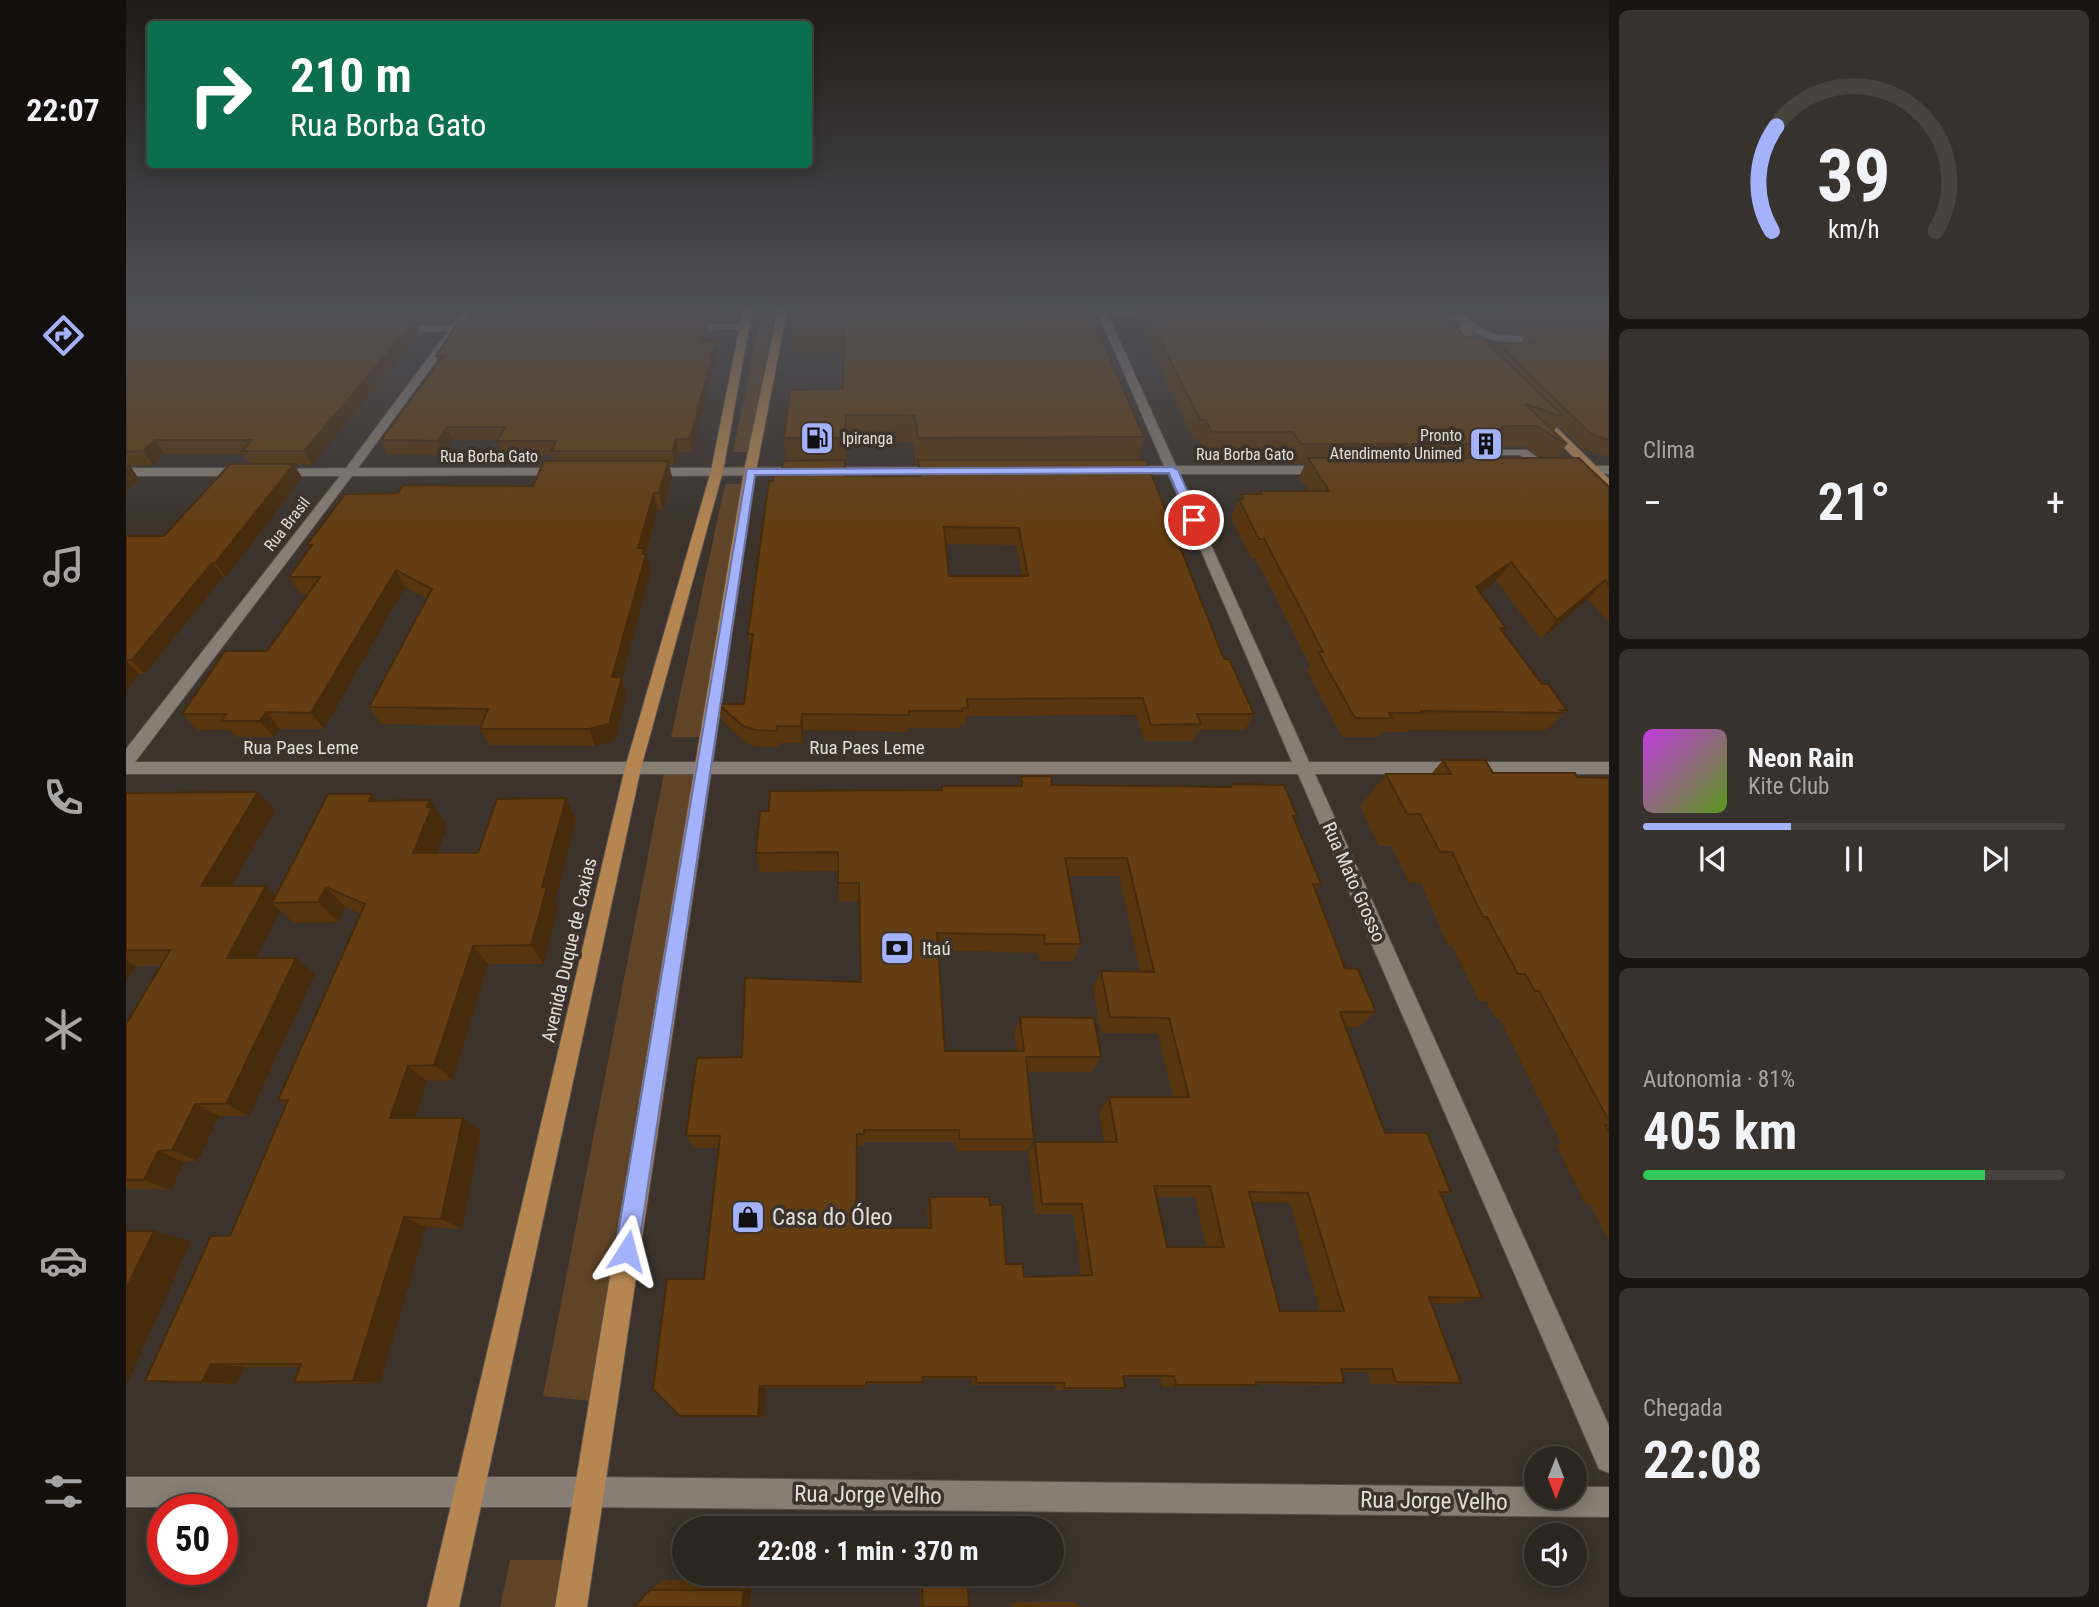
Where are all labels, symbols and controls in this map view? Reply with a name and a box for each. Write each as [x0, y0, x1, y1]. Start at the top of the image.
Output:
text: 210 m [290, 47, 412, 104]
icon: right [175, 49, 266, 140]
text: 22:07 [26, 91, 100, 129]
text: Rua Borba Gato [290, 106, 486, 144]
text: 39 [1817, 133, 1891, 219]
text: km/h [1828, 215, 1880, 244]
icon: directions [39, 311, 88, 360]
fuel station icon: Ipiranga [798, 419, 836, 457]
building icon: Pronto Atendimento Unimed [1467, 425, 1505, 463]
place label: Pronto Atendimento Unimed [1330, 426, 1462, 463]
place label: Ipiranga [842, 429, 893, 448]
text: Clima [1643, 437, 1695, 464]
street label: Rua Borba Gato [1196, 445, 1294, 464]
street label: Rua Borba Gato [440, 447, 538, 466]
text: 21° [1818, 472, 1890, 533]
text: − [1643, 481, 1662, 525]
text: + [2046, 481, 2065, 525]
pin [1164, 490, 1224, 550]
street label: Rua Brasil [260, 493, 314, 555]
icon: arrive [1175, 501, 1213, 539]
icon: music [39, 542, 88, 591]
street label: Rua Paes Leme [243, 736, 359, 759]
street label: Rua Paes Leme [809, 736, 925, 759]
text: Neon Rain [1748, 743, 1854, 773]
icon: phone [39, 773, 88, 822]
text: Kite Club [1748, 773, 1829, 800]
street label: Rua Mato Grosso [1317, 819, 1391, 945]
icon: previous [1694, 840, 1732, 878]
icon: pause [1835, 840, 1873, 878]
icon: next [1976, 840, 2014, 878]
street label: Avenida Duque de Caxias [537, 855, 601, 1045]
bank icon: Itaú [878, 929, 916, 967]
place label: Itaú [922, 937, 951, 960]
icon: climate [39, 1005, 88, 1054]
text: Autonomia · 81% [1643, 1066, 1795, 1093]
text: 405 km [1643, 1101, 1797, 1162]
shop icon: Casa do Óleo [729, 1198, 767, 1236]
place label: Casa do Óleo [772, 1203, 893, 1231]
position arrow [590, 1214, 664, 1288]
icon: car [39, 1236, 88, 1285]
text: Chegada [1643, 1395, 1723, 1422]
text: 22:08 [1643, 1430, 1762, 1491]
north arrow [1524, 1446, 1587, 1508]
map controls [1524, 1446, 1587, 1586]
icon: filters [39, 1467, 88, 1516]
street label: Rua Jorge Velho [794, 1480, 942, 1510]
street label: Rua Jorge Velho [1360, 1486, 1508, 1516]
speed limit sign: 50 [147, 1494, 238, 1585]
button: sound [1524, 1523, 1587, 1586]
text: 22:08 · 1 min · 370 m [758, 1536, 978, 1566]

